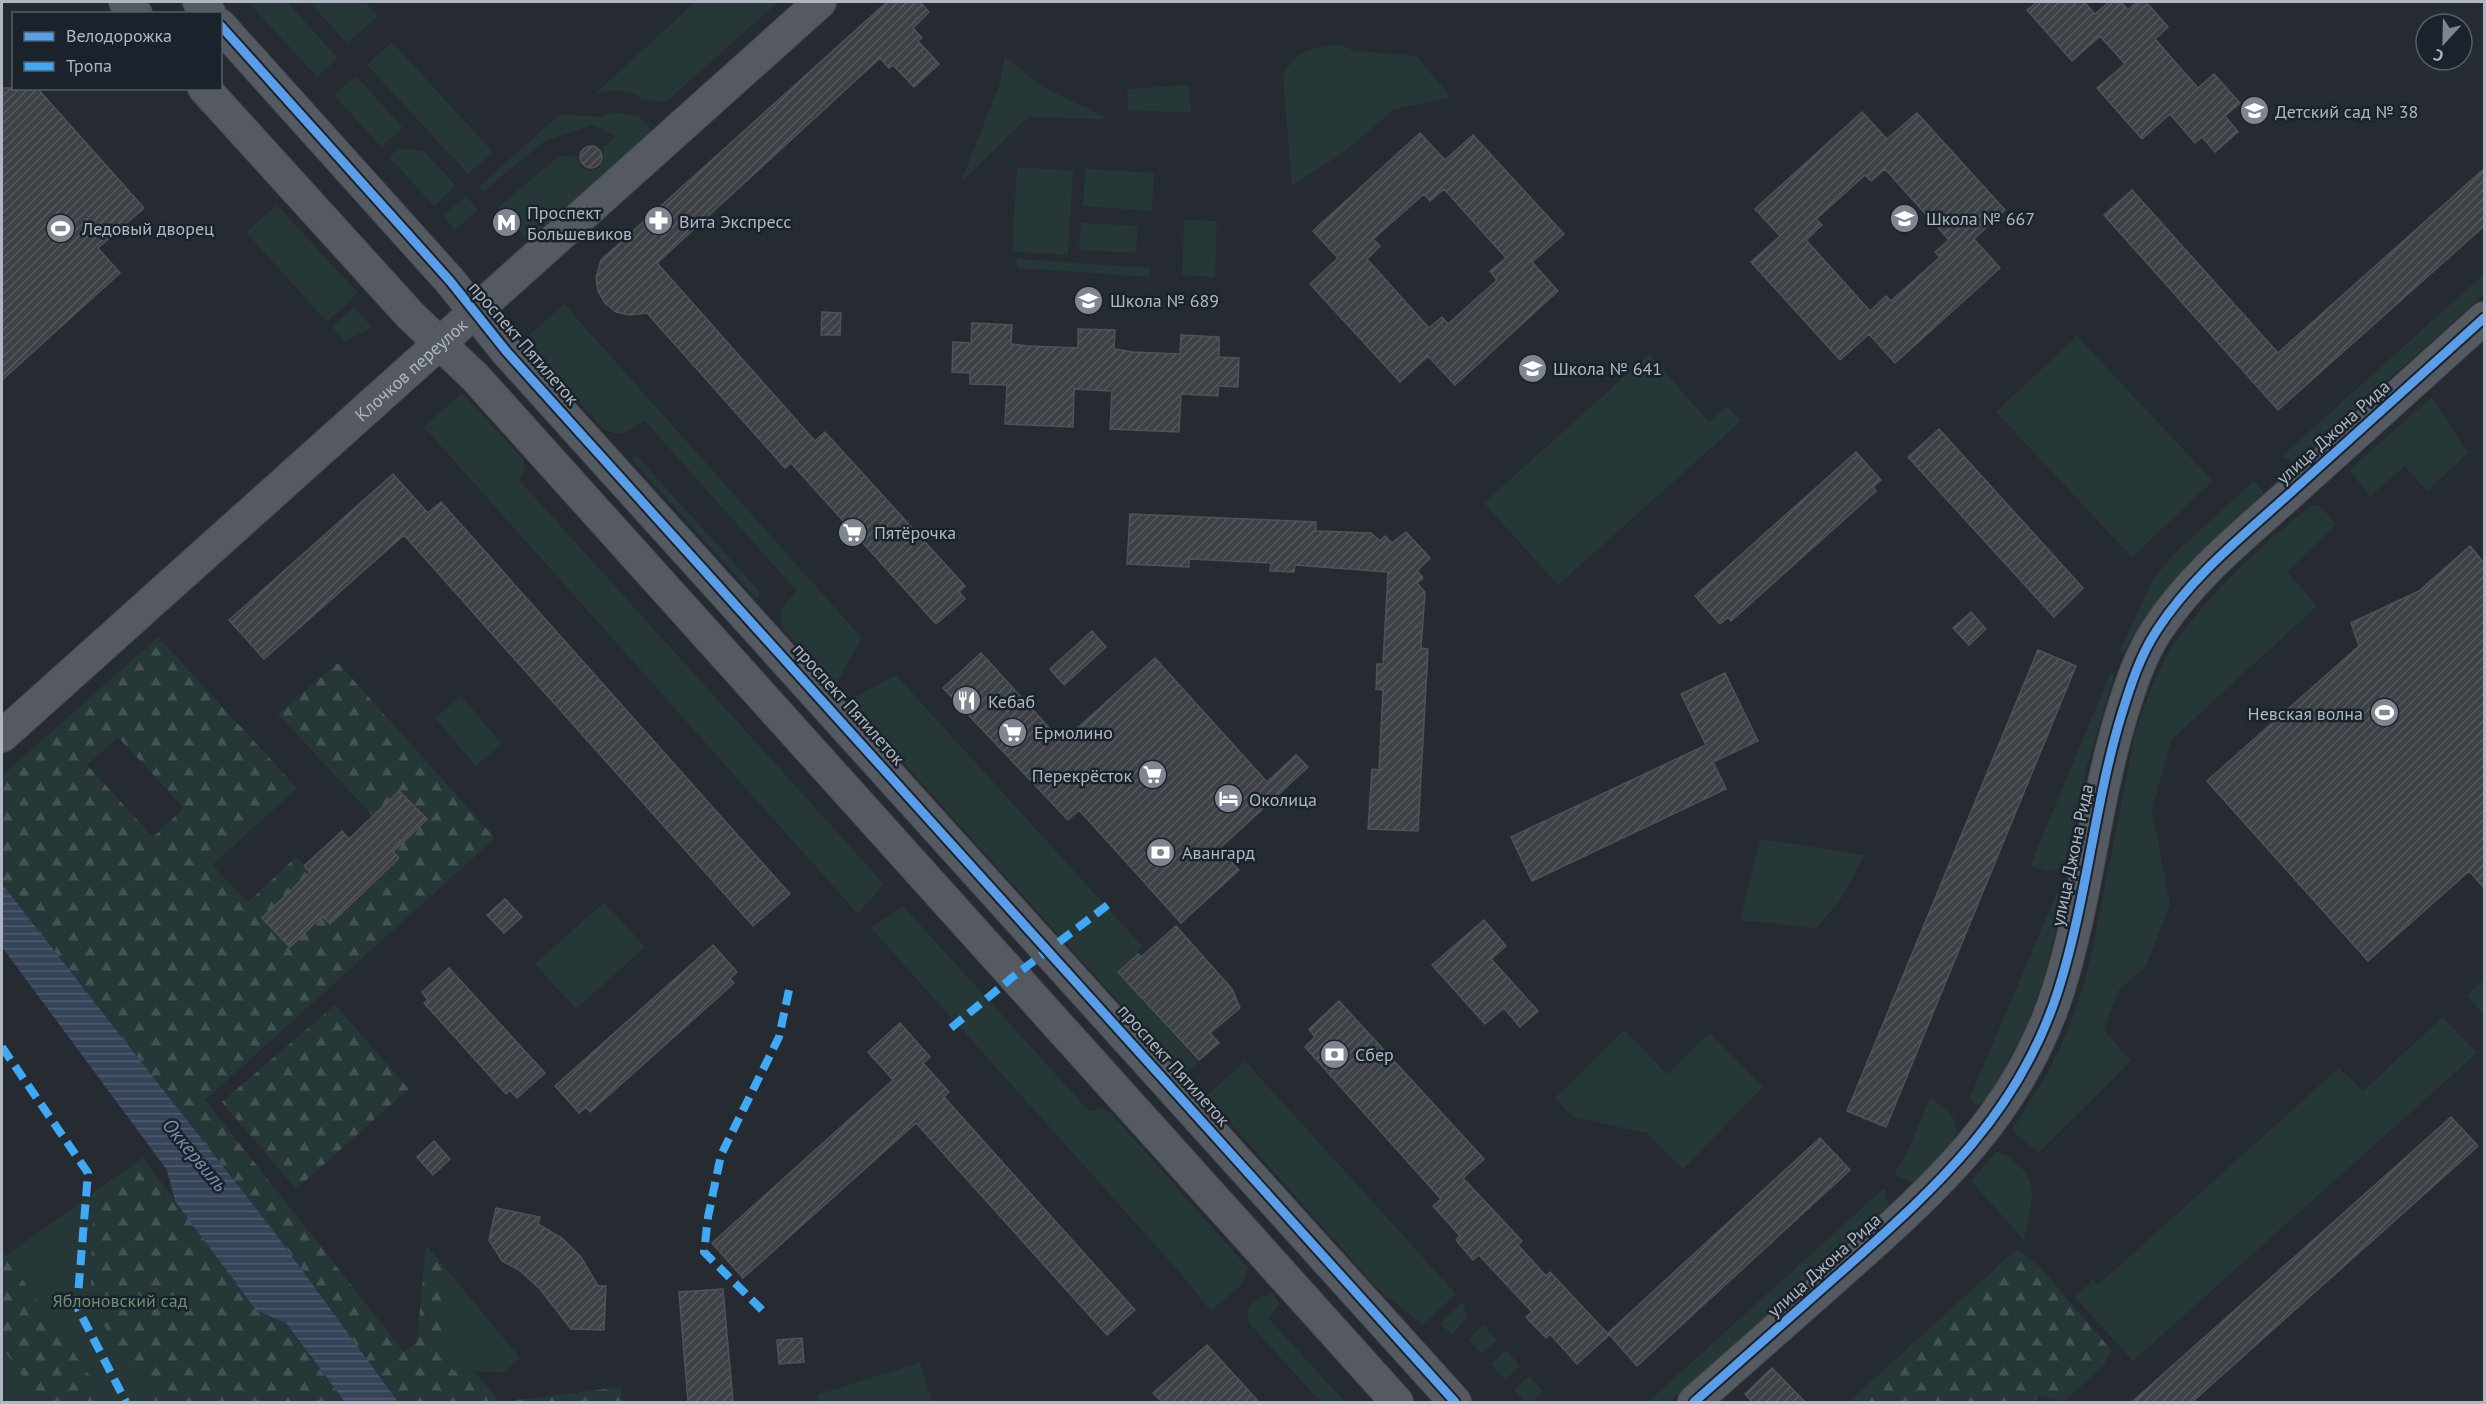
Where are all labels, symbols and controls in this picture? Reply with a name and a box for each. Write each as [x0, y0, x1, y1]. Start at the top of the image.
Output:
legend [12, 12, 222, 90]
north arrow [2414, 12, 2474, 72]
text: Велодорожка [66, 24, 172, 47]
text: С [2430, 45, 2446, 67]
text: Тропа [66, 54, 112, 77]
school or university icon: Детский сад № 38 [2238, 95, 2270, 127]
place label: Детский сад № 38 [2275, 100, 2418, 123]
place label: Проспект Большевиков [527, 201, 632, 245]
school or university icon: Школа № 667 [1889, 202, 1921, 234]
pharmacy icon: Вита Экспресс [642, 205, 674, 237]
metro station icon: Проспект Большевиков [490, 206, 522, 238]
place label: Школа № 667 [1926, 207, 2035, 230]
place label: Вита Экспресс [679, 210, 791, 233]
sports icon: Ледовый дворец [45, 212, 77, 244]
place label: Ледовый дворец [81, 217, 214, 240]
street label: проспект Пятилеток [464, 276, 584, 410]
school or university icon: Школа № 689 [1073, 284, 1105, 316]
place label: Школа № 689 [1110, 289, 1219, 312]
street label: Клочков переулок [350, 313, 472, 426]
school or university icon: Школа № 641 [1516, 352, 1548, 384]
place label: Школа № 641 [1553, 357, 1662, 380]
street label: улица Джона Рида [2271, 375, 2395, 489]
supermarket icon: Пятёрочка [837, 516, 869, 548]
place label: Пятёрочка [874, 521, 956, 544]
street label: проспект Пятилеток [788, 638, 910, 770]
restaurant icon: Кебаб [951, 685, 983, 717]
place label: Кебаб [988, 690, 1035, 713]
sports icon: Невская волна [2368, 697, 2400, 729]
place label: Невская волна [2248, 702, 2363, 725]
supermarket icon: Ермолино [997, 716, 1029, 748]
place label: Ермолино [1034, 721, 1113, 744]
supermarket icon: Перекрёсток [1137, 759, 1169, 791]
place label: Перекрёсток [1032, 764, 1132, 787]
street label: улица Джона Рида [2046, 782, 2098, 928]
hotel icon: Околица [1212, 783, 1244, 815]
place label: Околица [1249, 788, 1317, 811]
bank icon: Авангард [1145, 836, 1177, 868]
place label: Авангард [1182, 841, 1255, 864]
street label: проспект Пятилеток [1113, 999, 1235, 1131]
bank icon: Сбер [1318, 1038, 1350, 1070]
place label: Сбер [1355, 1043, 1394, 1066]
water label: Оккервиль [157, 1113, 233, 1197]
street label: улица Джона Рида [1762, 1208, 1886, 1322]
park label: Яблоновский сад [53, 1289, 188, 1312]

